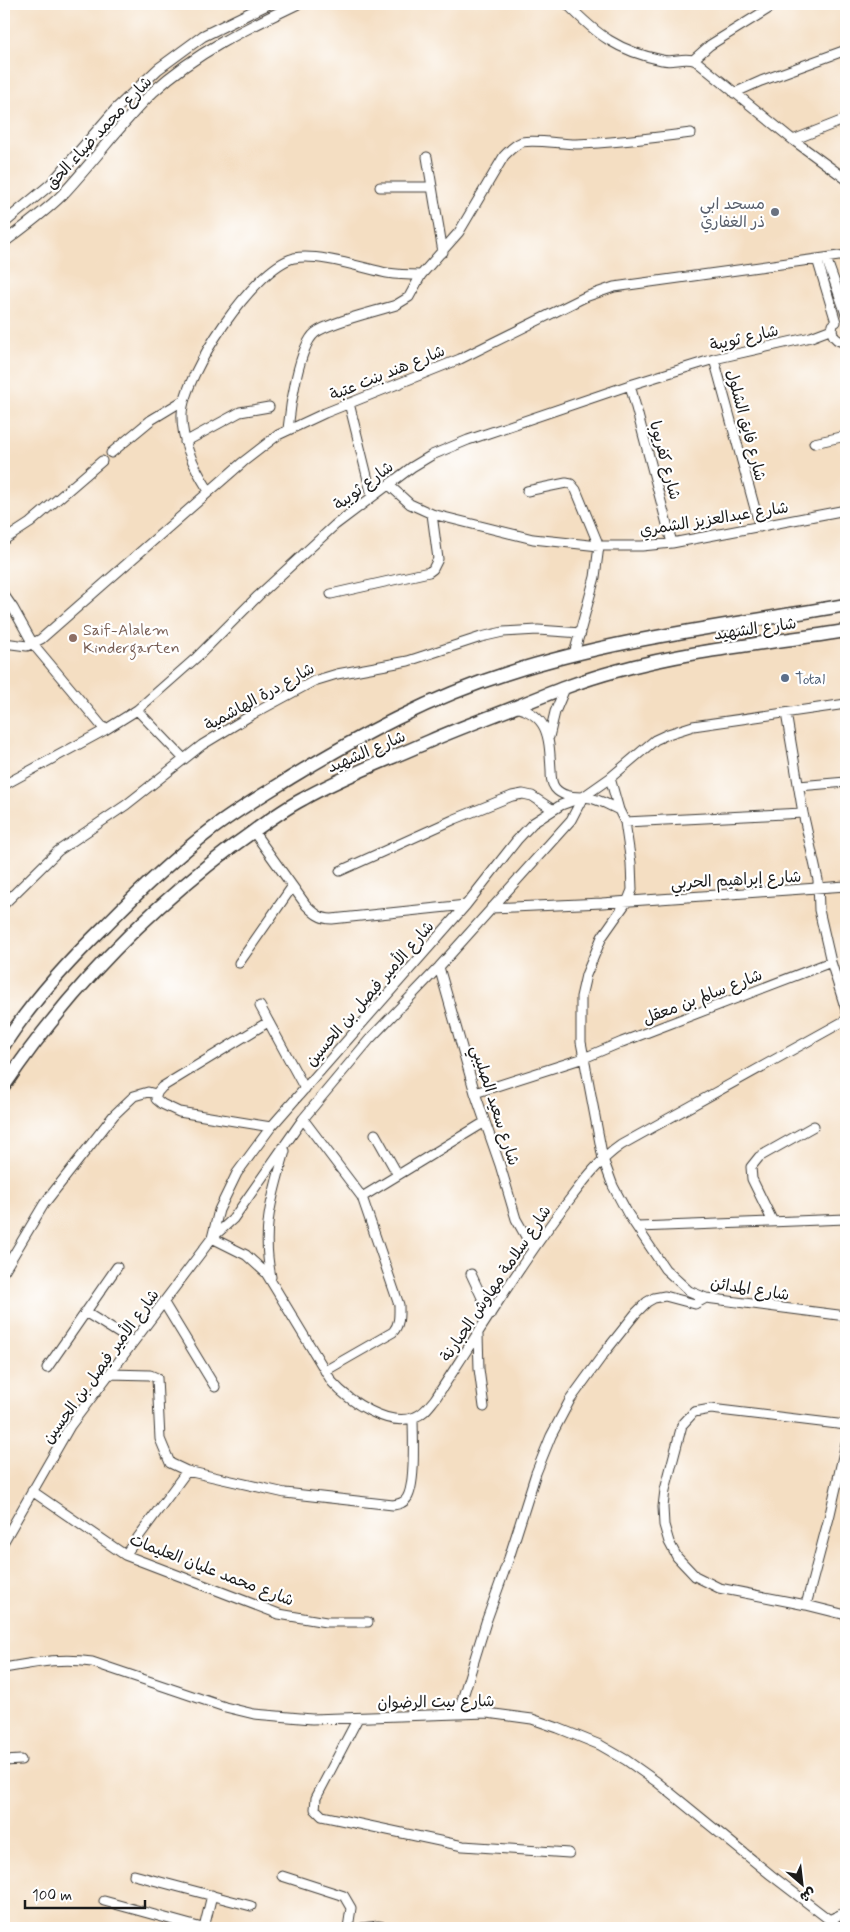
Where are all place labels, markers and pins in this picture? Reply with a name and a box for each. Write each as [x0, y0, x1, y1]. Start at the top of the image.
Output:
place label: مسحد ابي ذر الغفاري [700, 194, 765, 233]
marker: مسحد ابي ذر الغفاري [769, 206, 781, 218]
place label: Saif-Alalem Kindergarten [83, 620, 180, 660]
marker: Saif-Alalem Kindergarten [67, 632, 79, 644]
place label: Total [795, 669, 825, 690]
marker: Total [779, 672, 791, 684]

